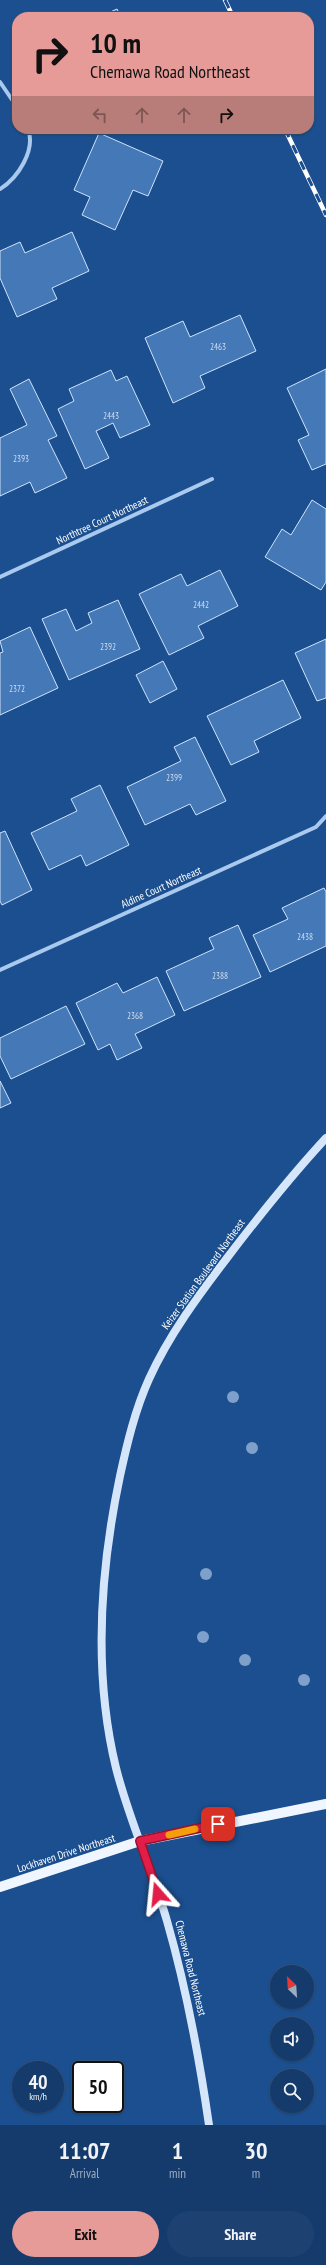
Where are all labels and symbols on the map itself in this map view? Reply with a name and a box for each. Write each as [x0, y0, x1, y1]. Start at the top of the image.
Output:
house number: 2463 [210, 341, 226, 352]
house number: 2443 [103, 410, 119, 421]
house number: 2393 [13, 453, 29, 464]
street label: Northtree Court Northeast [54, 493, 150, 547]
house number: 2442 [193, 599, 209, 610]
house number: 2392 [100, 641, 116, 652]
house number: 2372 [9, 683, 25, 694]
house number: 2399 [166, 772, 182, 783]
street label: Aldine Court Northeast [118, 863, 204, 911]
house number: 2438 [297, 931, 313, 942]
house number: 2388 [212, 970, 228, 981]
house number: 2368 [127, 1010, 143, 1021]
street label: Keizer Station Boulevard Northeast [158, 1216, 248, 1332]
pin [201, 1807, 235, 1841]
street label: Lockhaven Drive Northeast [15, 1831, 117, 1875]
position arrow [137, 1873, 179, 1915]
street label: Chemawa Road Northeast [172, 1919, 210, 2017]
north arrow [270, 1965, 314, 2009]
speed limit sign: 50 [72, 2061, 124, 2113]

